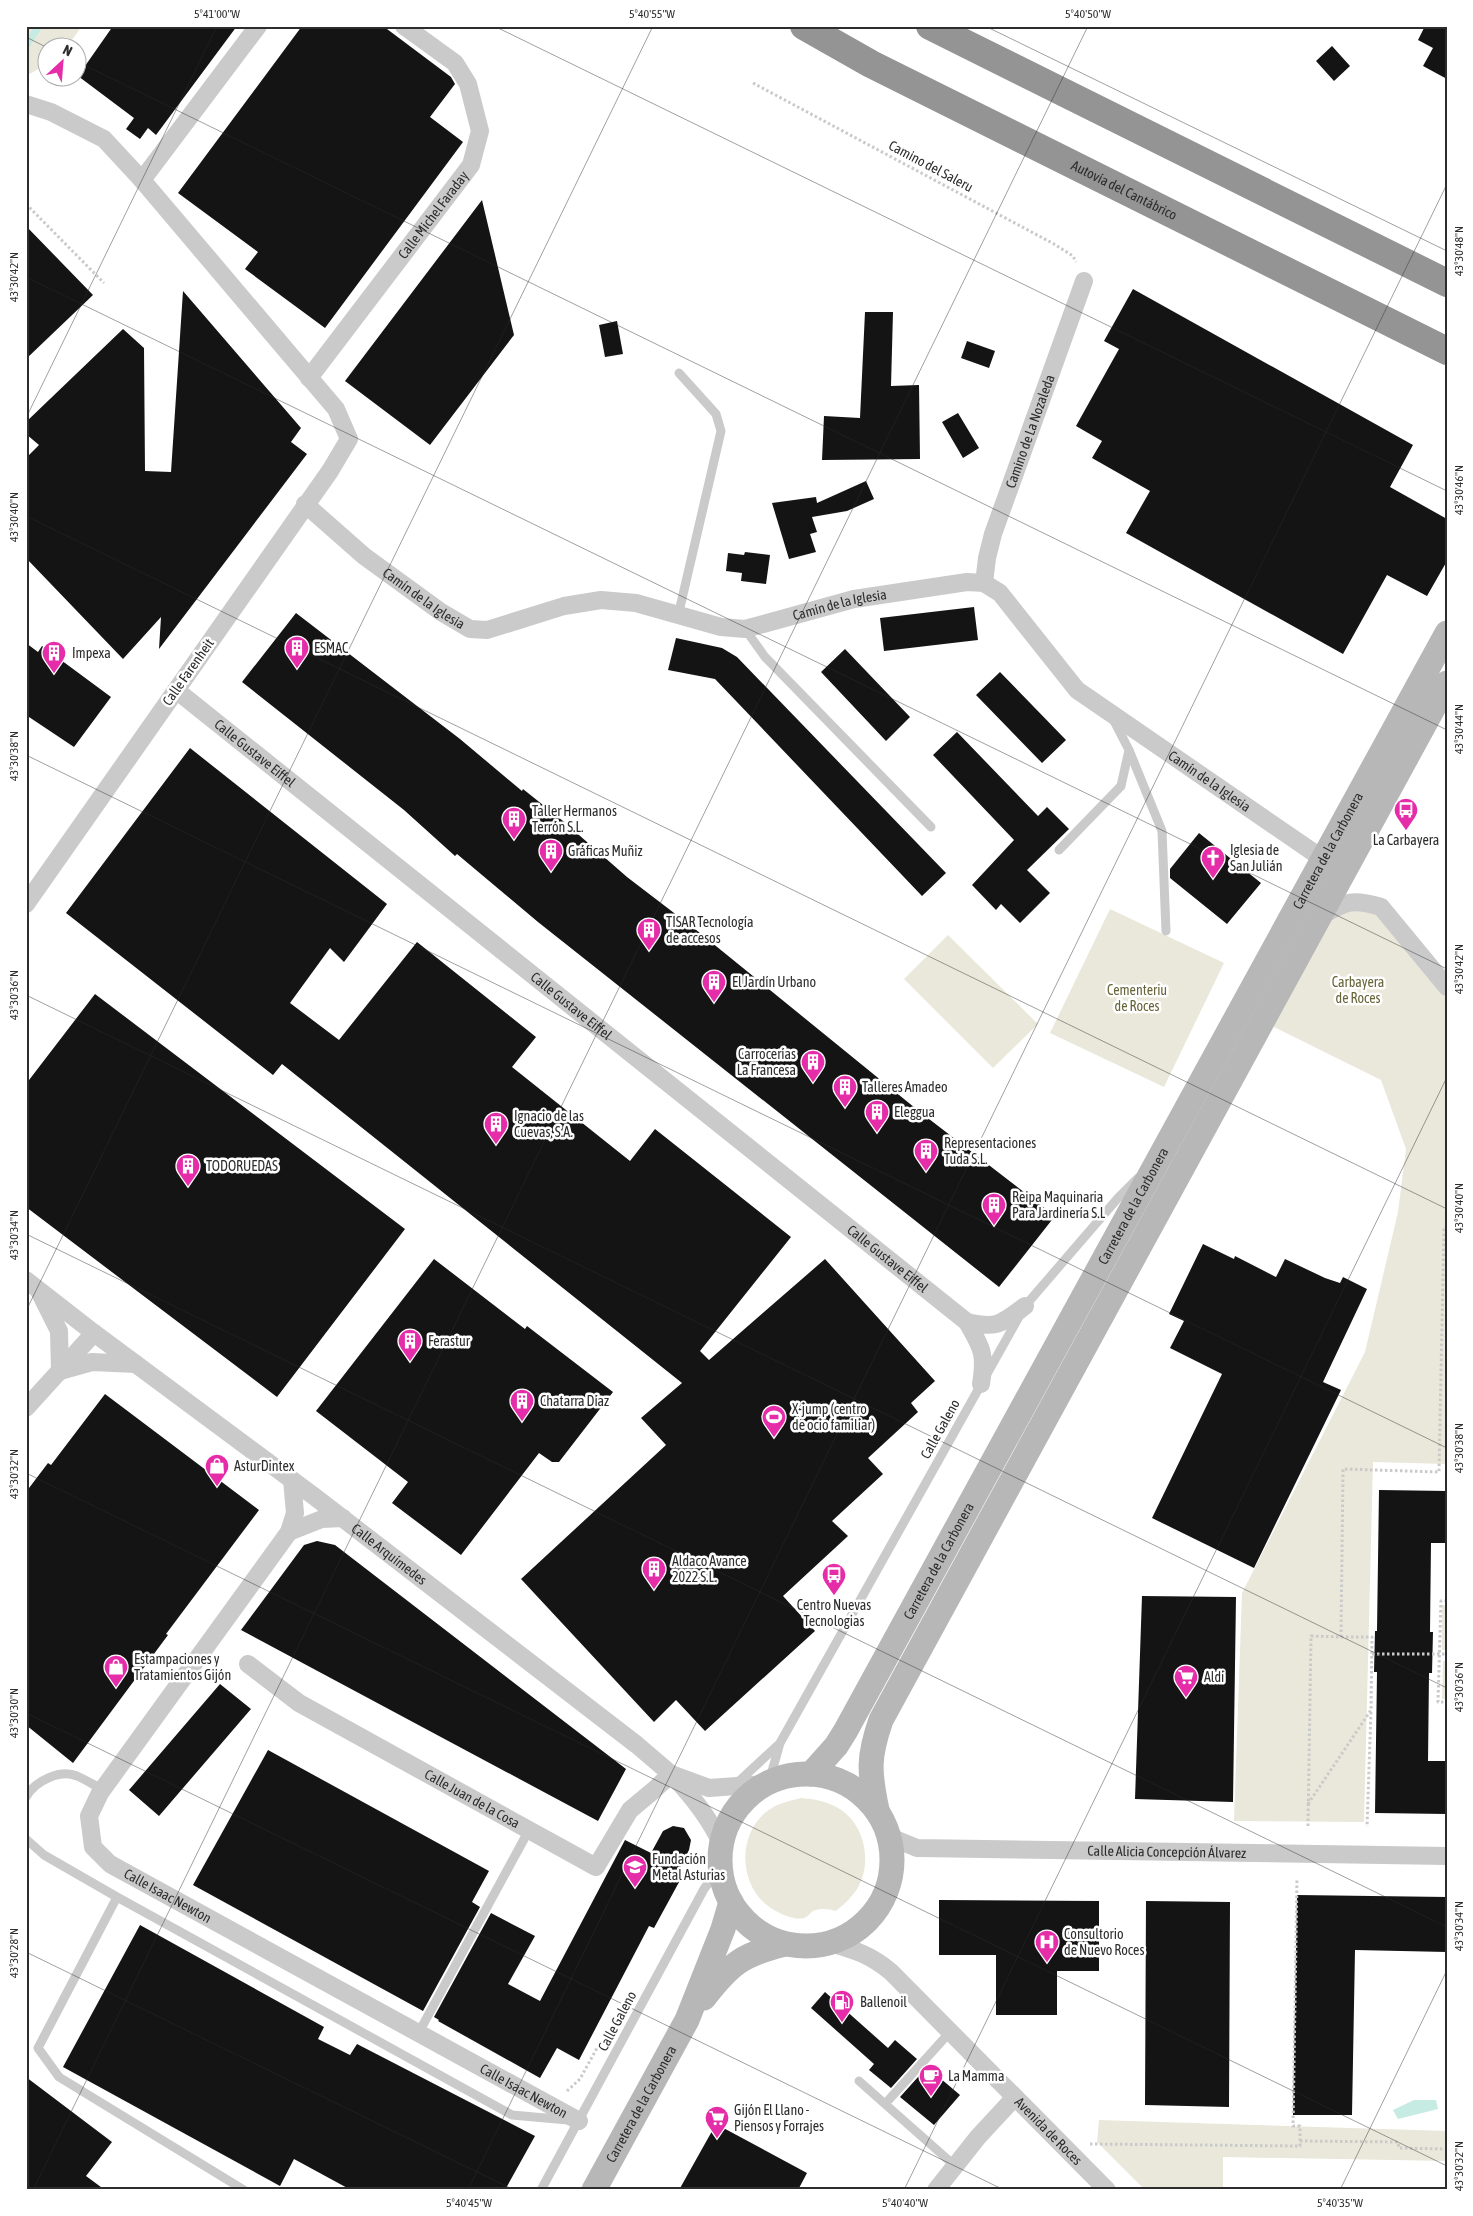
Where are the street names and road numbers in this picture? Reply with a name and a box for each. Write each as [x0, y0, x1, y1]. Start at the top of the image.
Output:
street label: Camino del Saleru [886, 137, 976, 195]
street label: Autovía del Cantábrico [1069, 157, 1180, 223]
street label: Calle Michel Faraday [395, 168, 472, 262]
street label: Camino de La Nozaleda [1002, 372, 1058, 490]
street label: Camín de la Iglesia [380, 564, 468, 632]
street label: Camín de la Iglesia [791, 586, 888, 624]
street label: Calle Farenheit [159, 635, 217, 709]
street label: Calle Gustave Eiffel [211, 716, 299, 790]
street label: Camín de la Iglesia [1165, 747, 1254, 815]
street label: Carretera de la Carbonera [1289, 789, 1366, 912]
street label: Calle Gustave Eiffel [528, 969, 615, 1043]
street label: Carretera de la Carbonera [1095, 1145, 1172, 1267]
street label: Calle Gustave Eiffel [844, 1222, 932, 1296]
street label: Calle Galeno [917, 1396, 963, 1462]
street label: Carretera de la Carbonera [900, 1500, 977, 1622]
street label: Calle Arquímedes [348, 1520, 430, 1588]
street label: Calle Juan de la Cosa [422, 1766, 523, 1831]
street label: Calle Alicia Concepción Álvarez [1087, 1843, 1246, 1861]
street label: Calle Isaac Newton [121, 1865, 214, 1926]
street label: Calle Galeno [595, 1988, 639, 2054]
street label: Carretera de la Carbonera [603, 2043, 679, 2165]
street label: Calle Isaac Newton [477, 2060, 570, 2121]
street label: Avenida de Roces [1012, 2094, 1086, 2168]

